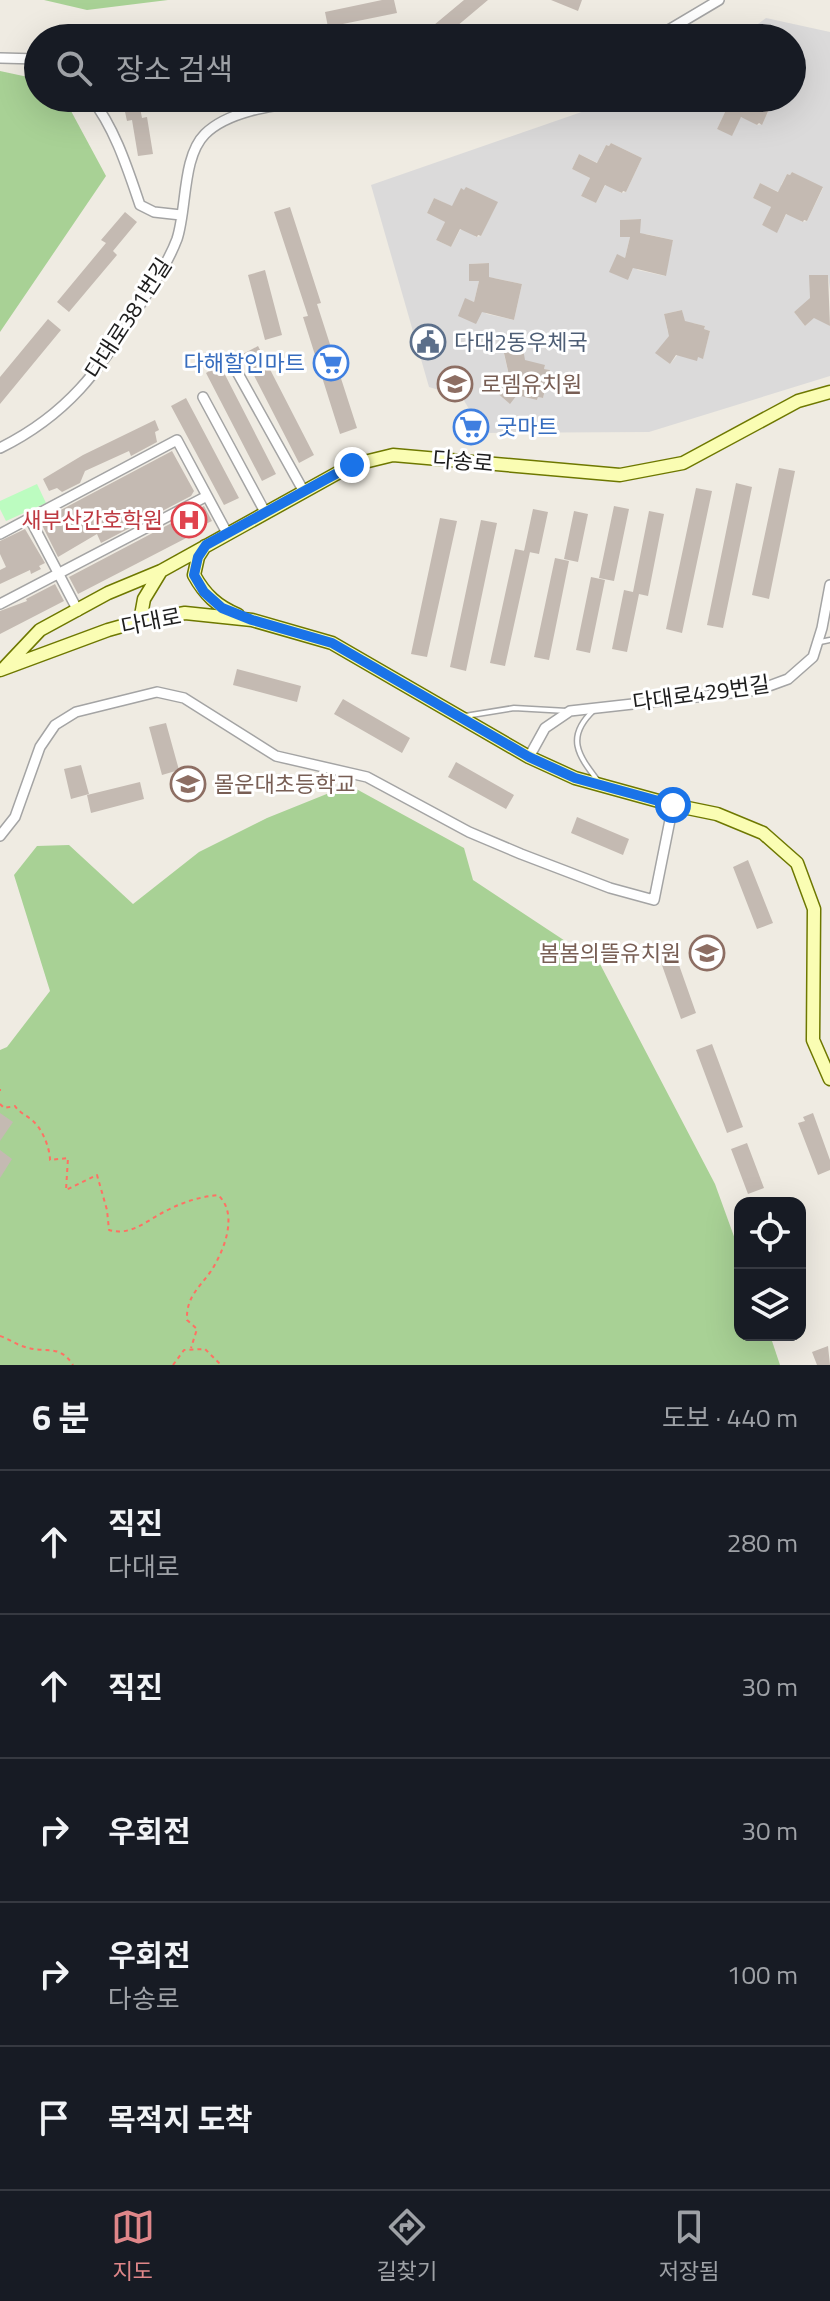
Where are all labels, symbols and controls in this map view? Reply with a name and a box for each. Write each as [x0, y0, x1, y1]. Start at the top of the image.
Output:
search box [24, 24, 806, 112]
icon: search [52, 46, 96, 90]
text: 장소 검색 [116, 46, 233, 92]
street label: 다대로381번길 [76, 251, 180, 385]
public building icon: 다대2동우체국 [409, 323, 447, 361]
place label: 다대2동우체국 [454, 325, 588, 359]
supermarket icon: 다해할인마트 [312, 344, 350, 382]
place label: 다해할인마트 [184, 346, 305, 380]
school or university icon: 로뎀유치원 [436, 365, 474, 403]
place label: 로뎀유치원 [481, 367, 582, 401]
supermarket icon: 굿마트 [452, 408, 490, 446]
place label: 굿마트 [497, 410, 558, 444]
street label: 다송로 [431, 441, 495, 481]
route end [334, 447, 370, 483]
hospital icon: 새부산간호학원 [170, 501, 208, 539]
place label: 새부산간호학원 [21, 503, 163, 537]
street label: 다대로 [118, 599, 184, 643]
street label: 다대로429번길 [630, 667, 772, 719]
school or university icon: 몰운대초등학교 [169, 765, 207, 803]
place label: 몰운대초등학교 [214, 767, 356, 801]
route start [655, 787, 691, 823]
school or university icon: 봄봄의뜰유치원 [688, 934, 726, 972]
place label: 봄봄의뜰유치원 [539, 936, 681, 970]
map controls [734, 1197, 806, 1341]
button: locate [734, 1197, 806, 1269]
button: layers [734, 1269, 806, 1341]
text: 6 분 [32, 1391, 90, 1443]
text: 도보 · 440 m [662, 1398, 798, 1437]
text: 직진 [108, 1500, 163, 1546]
icon: ahead [32, 1520, 76, 1564]
text: 280 m [727, 1523, 798, 1562]
text: 다대로 [108, 1547, 180, 1586]
icon: ahead [32, 1664, 76, 1708]
text: 직진 [108, 1664, 163, 1710]
text: 30 m [741, 1667, 798, 1706]
icon: right [32, 1808, 76, 1852]
text: 우회전 [108, 1808, 191, 1854]
text: 30 m [741, 1811, 798, 1850]
text: 우회전 [108, 1932, 191, 1978]
icon: right [32, 1952, 76, 1996]
text: 100 m [727, 1955, 798, 1994]
text: 다송로 [108, 1979, 180, 2018]
icon: arrive [32, 2096, 76, 2140]
text: 목적지 도착 [108, 2096, 253, 2142]
tab: 지도 [111, 2205, 155, 2288]
tab: 길찾기 [376, 2205, 437, 2288]
tab: 저장됨 [658, 2205, 719, 2288]

